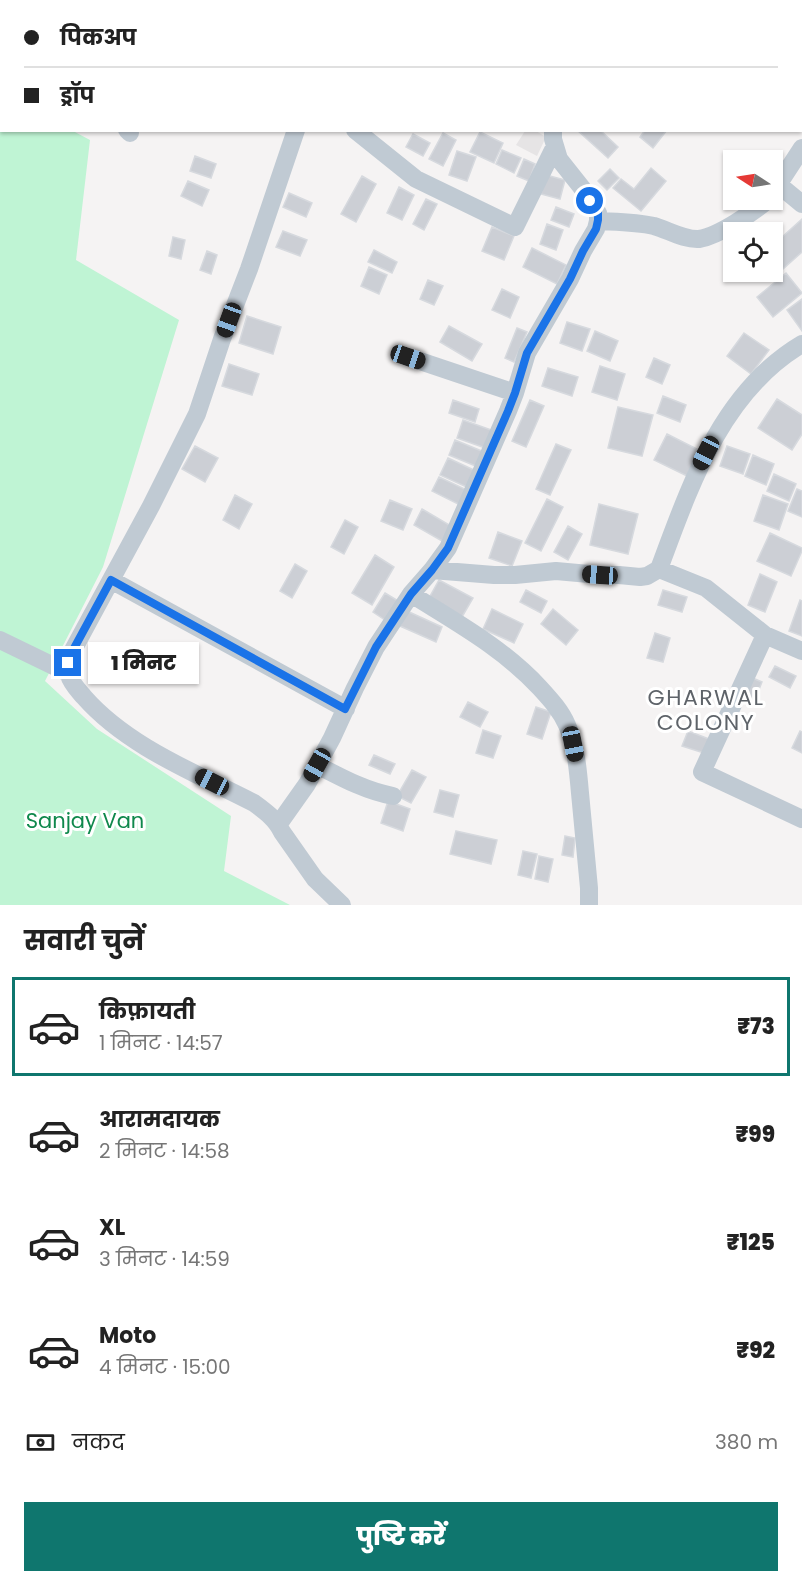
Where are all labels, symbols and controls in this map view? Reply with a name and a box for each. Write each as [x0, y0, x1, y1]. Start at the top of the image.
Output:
text: पिकअप [60, 22, 137, 53]
text: ड्रॉप [60, 80, 94, 111]
north arrow [723, 150, 783, 210]
map controls [723, 150, 783, 282]
route start [576, 187, 603, 214]
button: locate [723, 222, 783, 282]
car [214, 300, 244, 340]
car [388, 343, 428, 371]
car [690, 433, 722, 473]
car [581, 565, 619, 585]
callout: 1 मिनट [89, 642, 200, 684]
route end [54, 649, 81, 676]
text: 1 मिनट [111, 649, 176, 677]
district label: GHARWAL COLONY [648, 682, 764, 738]
car [561, 725, 585, 763]
car [300, 745, 334, 785]
car [192, 766, 232, 798]
park label: Sanjay Van [26, 806, 144, 835]
text: सवारी चुनें [24, 922, 144, 959]
text: किफ़ायती [99, 996, 195, 1027]
icon: car [27, 1000, 81, 1054]
text: ₹73 [737, 1011, 775, 1042]
text: 1 मिनट · 14:57 [99, 1029, 223, 1057]
text: आरामदायक [99, 1104, 220, 1135]
icon: car [27, 1108, 81, 1162]
text: ₹99 [735, 1119, 775, 1150]
text: 2 मिनट · 14:58 [99, 1137, 230, 1165]
text: XL [99, 1212, 125, 1243]
icon: car [27, 1216, 81, 1270]
text: ₹125 [727, 1227, 775, 1258]
text: 3 मिनट · 14:59 [99, 1245, 230, 1273]
text: Moto [99, 1320, 156, 1351]
icon: car [27, 1324, 81, 1378]
text: ₹92 [736, 1335, 775, 1366]
text: 4 मिनट · 15:00 [99, 1353, 231, 1381]
icon: cash [24, 1426, 57, 1459]
text: नकद [72, 1427, 125, 1458]
text: 380 m [715, 1428, 778, 1456]
button: पुष्टि करें [24, 1502, 778, 1571]

